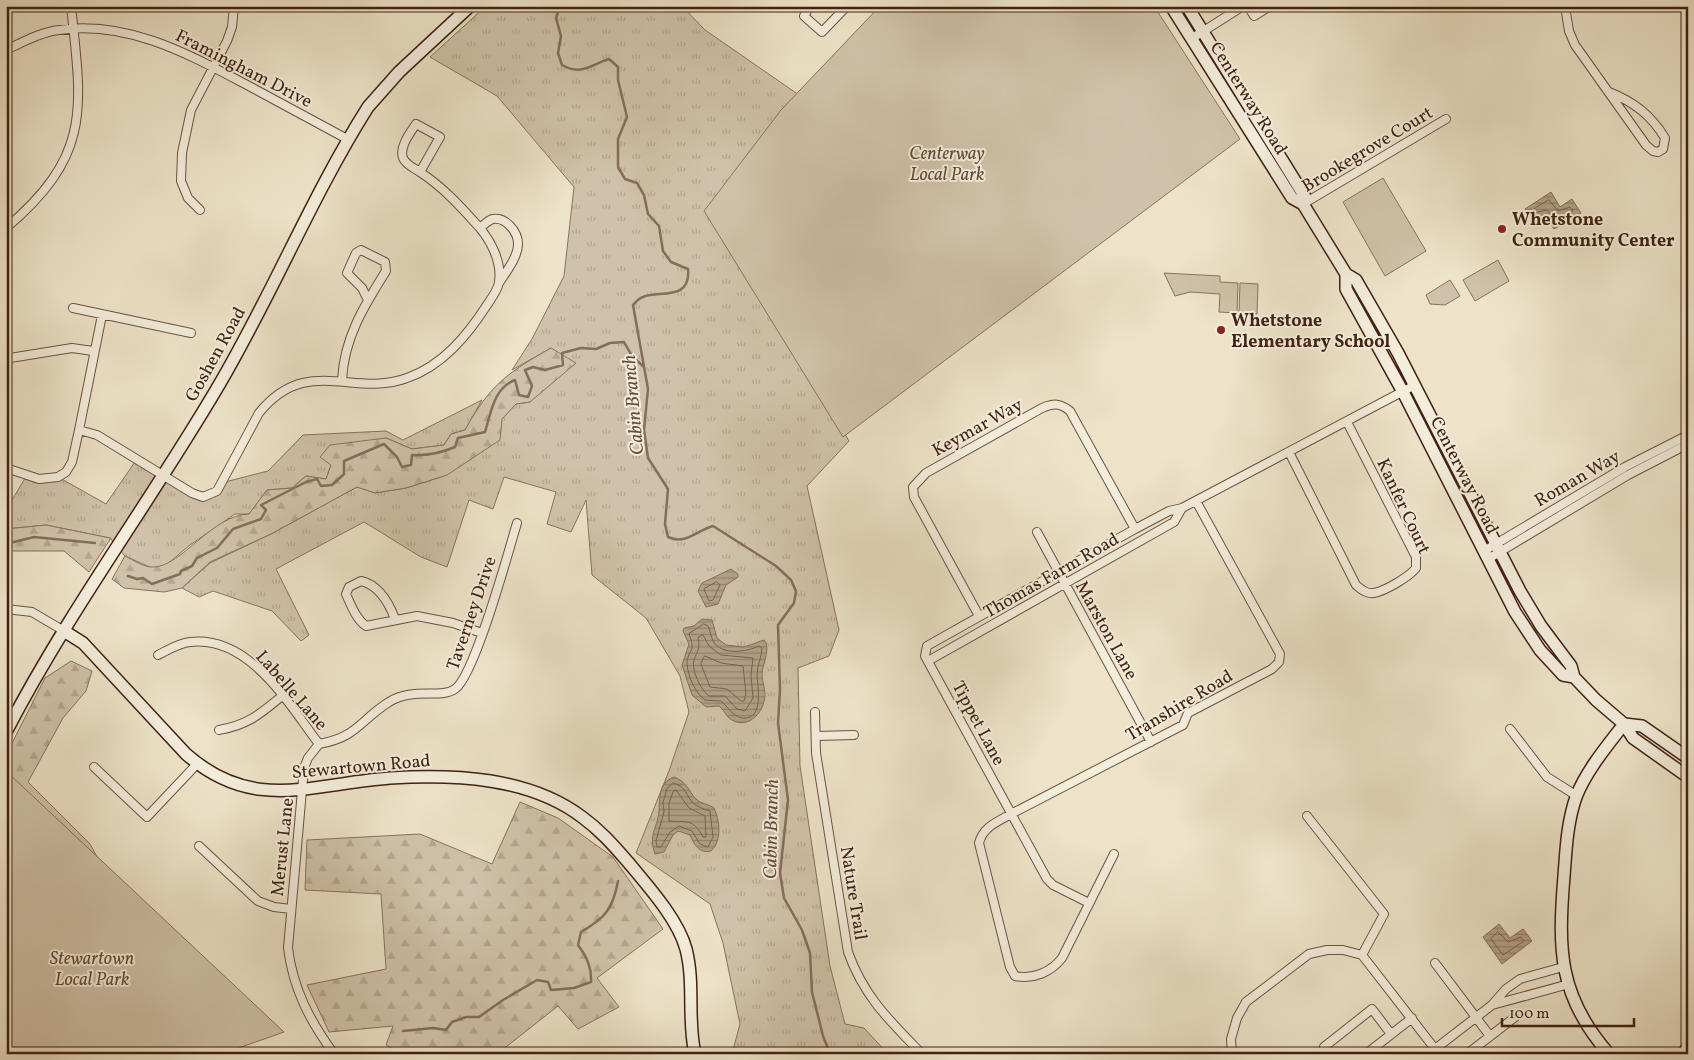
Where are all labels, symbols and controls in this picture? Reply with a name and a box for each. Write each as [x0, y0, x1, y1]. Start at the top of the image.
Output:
street label: Framingham Drive [171, 24, 316, 115]
street label: Centerway Road [1203, 37, 1293, 160]
street label: Brookegrove Court [1298, 101, 1438, 199]
park label: Centerway Local Park [909, 142, 985, 188]
place label: Whetstone Community Center [1512, 208, 1675, 254]
marker: Whetstone Community Center [1496, 223, 1508, 235]
street label: Goshen Road [180, 303, 253, 407]
place label: Whetstone Elementary School [1231, 309, 1391, 355]
marker: Whetstone Elementary School [1215, 324, 1227, 336]
water label: Cabin Branch [617, 354, 651, 456]
street label: Keymar Way [928, 393, 1028, 463]
street label: Centerway Road [1423, 413, 1504, 539]
street label: Roman Way [1530, 445, 1625, 514]
street label: Kanfer Court [1370, 455, 1436, 559]
street label: Thomas Farm Road [979, 527, 1124, 625]
street label: Taverney Drive [441, 553, 504, 674]
street label: Marston Lane [1068, 577, 1143, 685]
street label: Labelle Lane [249, 646, 333, 736]
street label: Transhire Road [1121, 664, 1238, 748]
street label: Tippet Lane [945, 677, 1010, 770]
street label: Stewartown Road [291, 749, 432, 786]
water label: Cabin Branch [758, 779, 786, 879]
street label: Merust Lane [266, 797, 301, 897]
street label: Nature Trail [833, 844, 872, 942]
park label: Stewartown Local Park [50, 947, 134, 993]
scale bar [1502, 995, 1634, 1027]
text: 100 m [1509, 1004, 1549, 1025]

